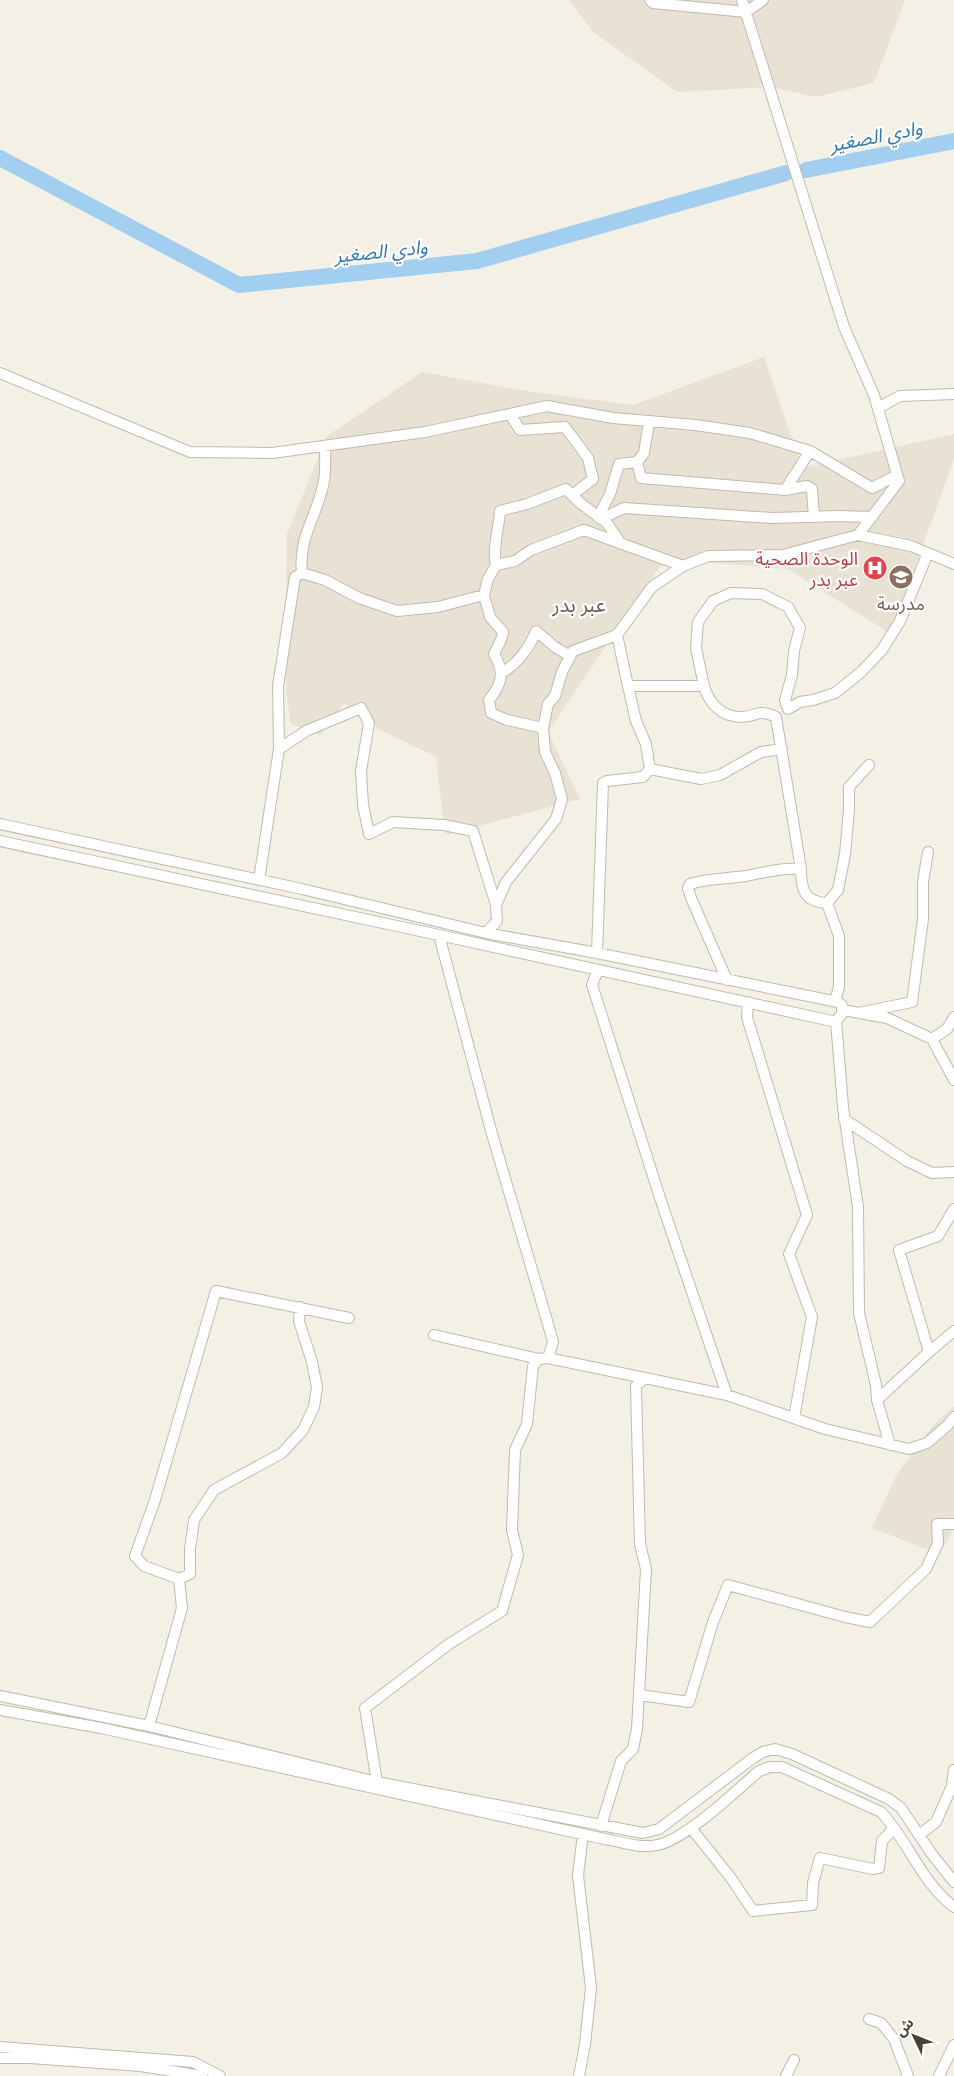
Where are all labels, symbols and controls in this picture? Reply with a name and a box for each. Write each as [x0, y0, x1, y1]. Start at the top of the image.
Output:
water label: وادي الصغير [826, 115, 925, 160]
water label: وادي الصغير [331, 234, 430, 271]
place label: الوحدة الصحية عبر بدر [755, 547, 858, 591]
hospital icon: الوحدة الصحية عبر بدر [862, 555, 888, 581]
school or university icon: مدرسة [888, 564, 914, 590]
district label: عبر بدر [551, 592, 606, 618]
place label: مدرسة [877, 592, 925, 615]
north arrow [889, 2011, 939, 2061]
text: ش [891, 2014, 918, 2040]

